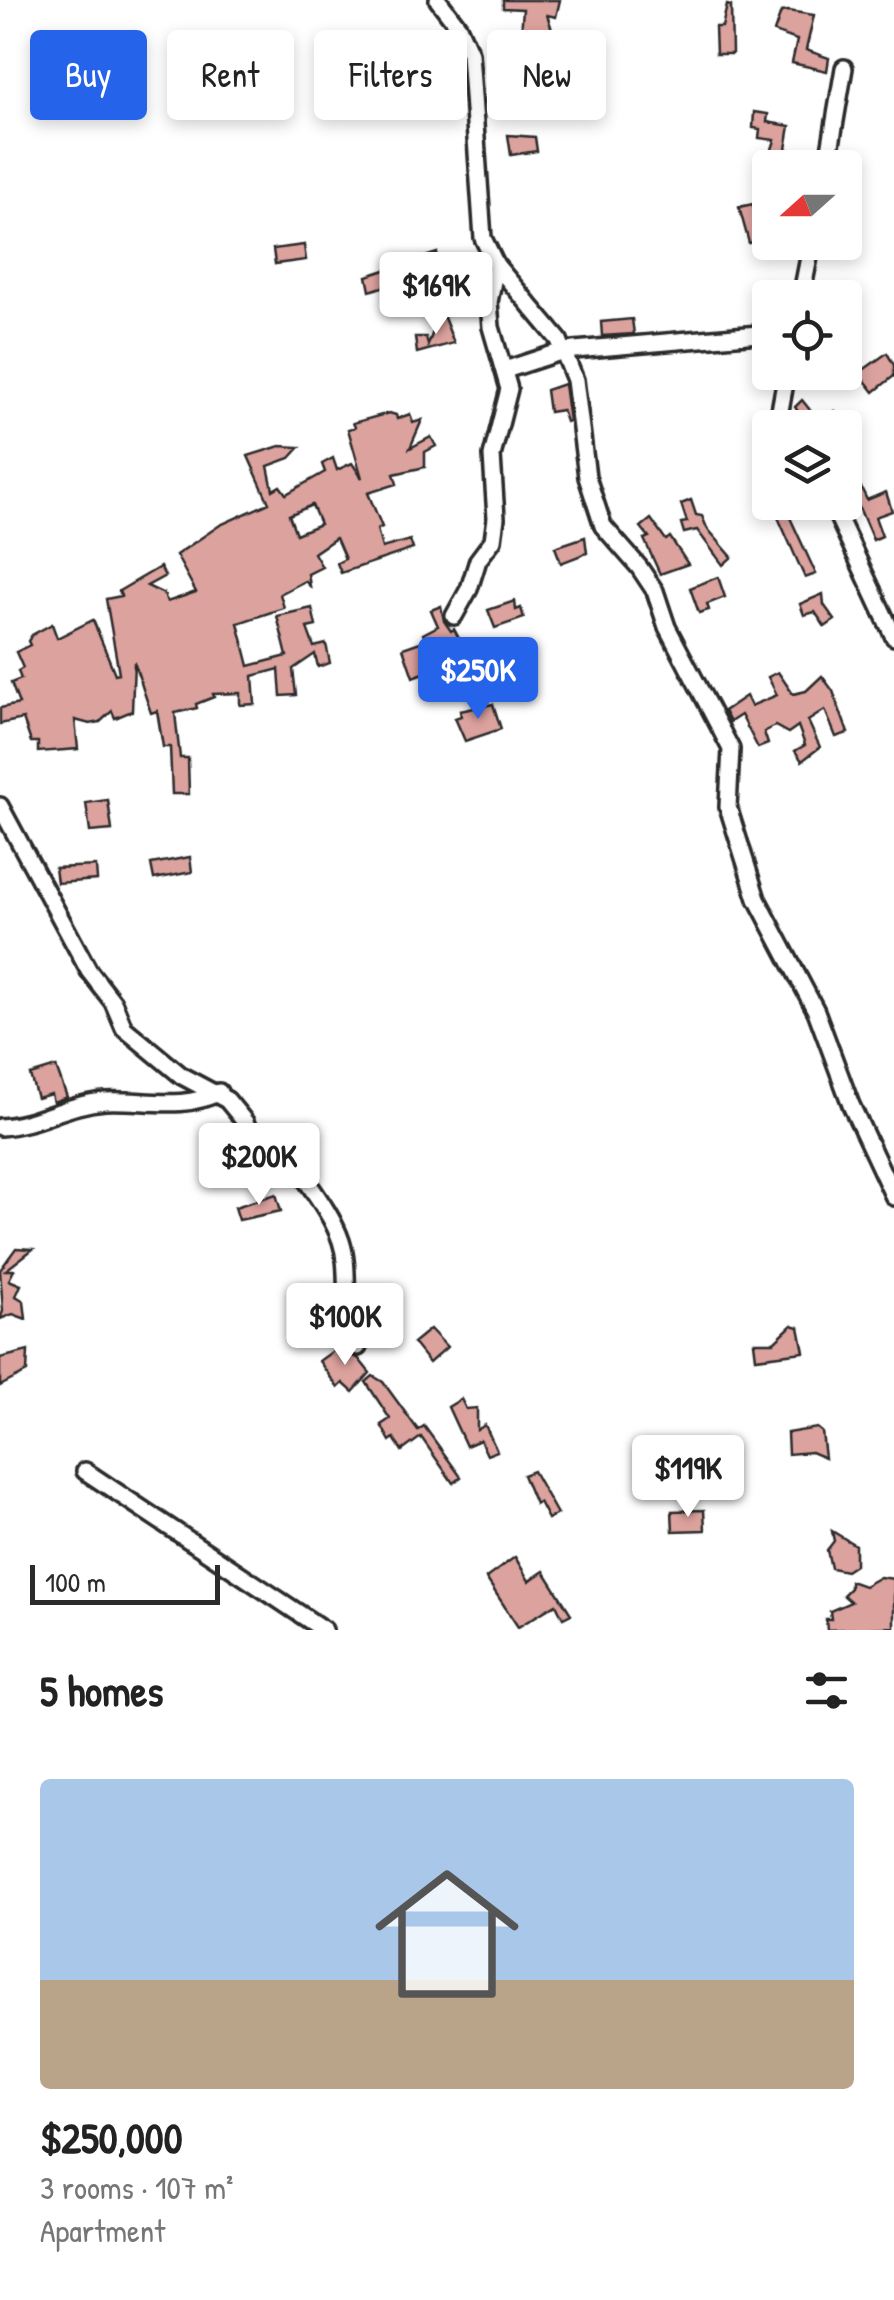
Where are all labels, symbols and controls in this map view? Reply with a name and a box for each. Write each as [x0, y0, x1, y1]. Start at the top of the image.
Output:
chip: Buy [30, 30, 147, 120]
chip: Rent [167, 30, 294, 120]
chip: Filters [314, 30, 467, 120]
chip: New [487, 30, 606, 120]
north arrow [752, 150, 862, 260]
map controls [752, 150, 862, 520]
pin: $169K [366, 252, 506, 337]
text: $169K [401, 263, 471, 306]
button: locate [752, 280, 862, 390]
button: layers [752, 410, 862, 520]
pin: $250K [408, 637, 548, 722]
text: $250K [440, 648, 516, 691]
pin: $200K [189, 1123, 329, 1208]
text: $200K [221, 1134, 297, 1177]
pin: $100K [275, 1283, 415, 1368]
text: $100K [308, 1294, 382, 1337]
pin: $119K [618, 1435, 758, 1520]
text: $119K [654, 1446, 722, 1489]
scale bar [30, 1560, 220, 1604]
text: 100 m [45, 1563, 106, 1601]
text: 5 homes [40, 1662, 163, 1719]
icon: filters [799, 1663, 854, 1718]
icon: home [357, 1844, 537, 2024]
text: $250,000 [40, 2109, 182, 2166]
text: 3 rooms · 107 m² [40, 2166, 233, 2209]
text: Apartment [40, 2209, 165, 2252]

